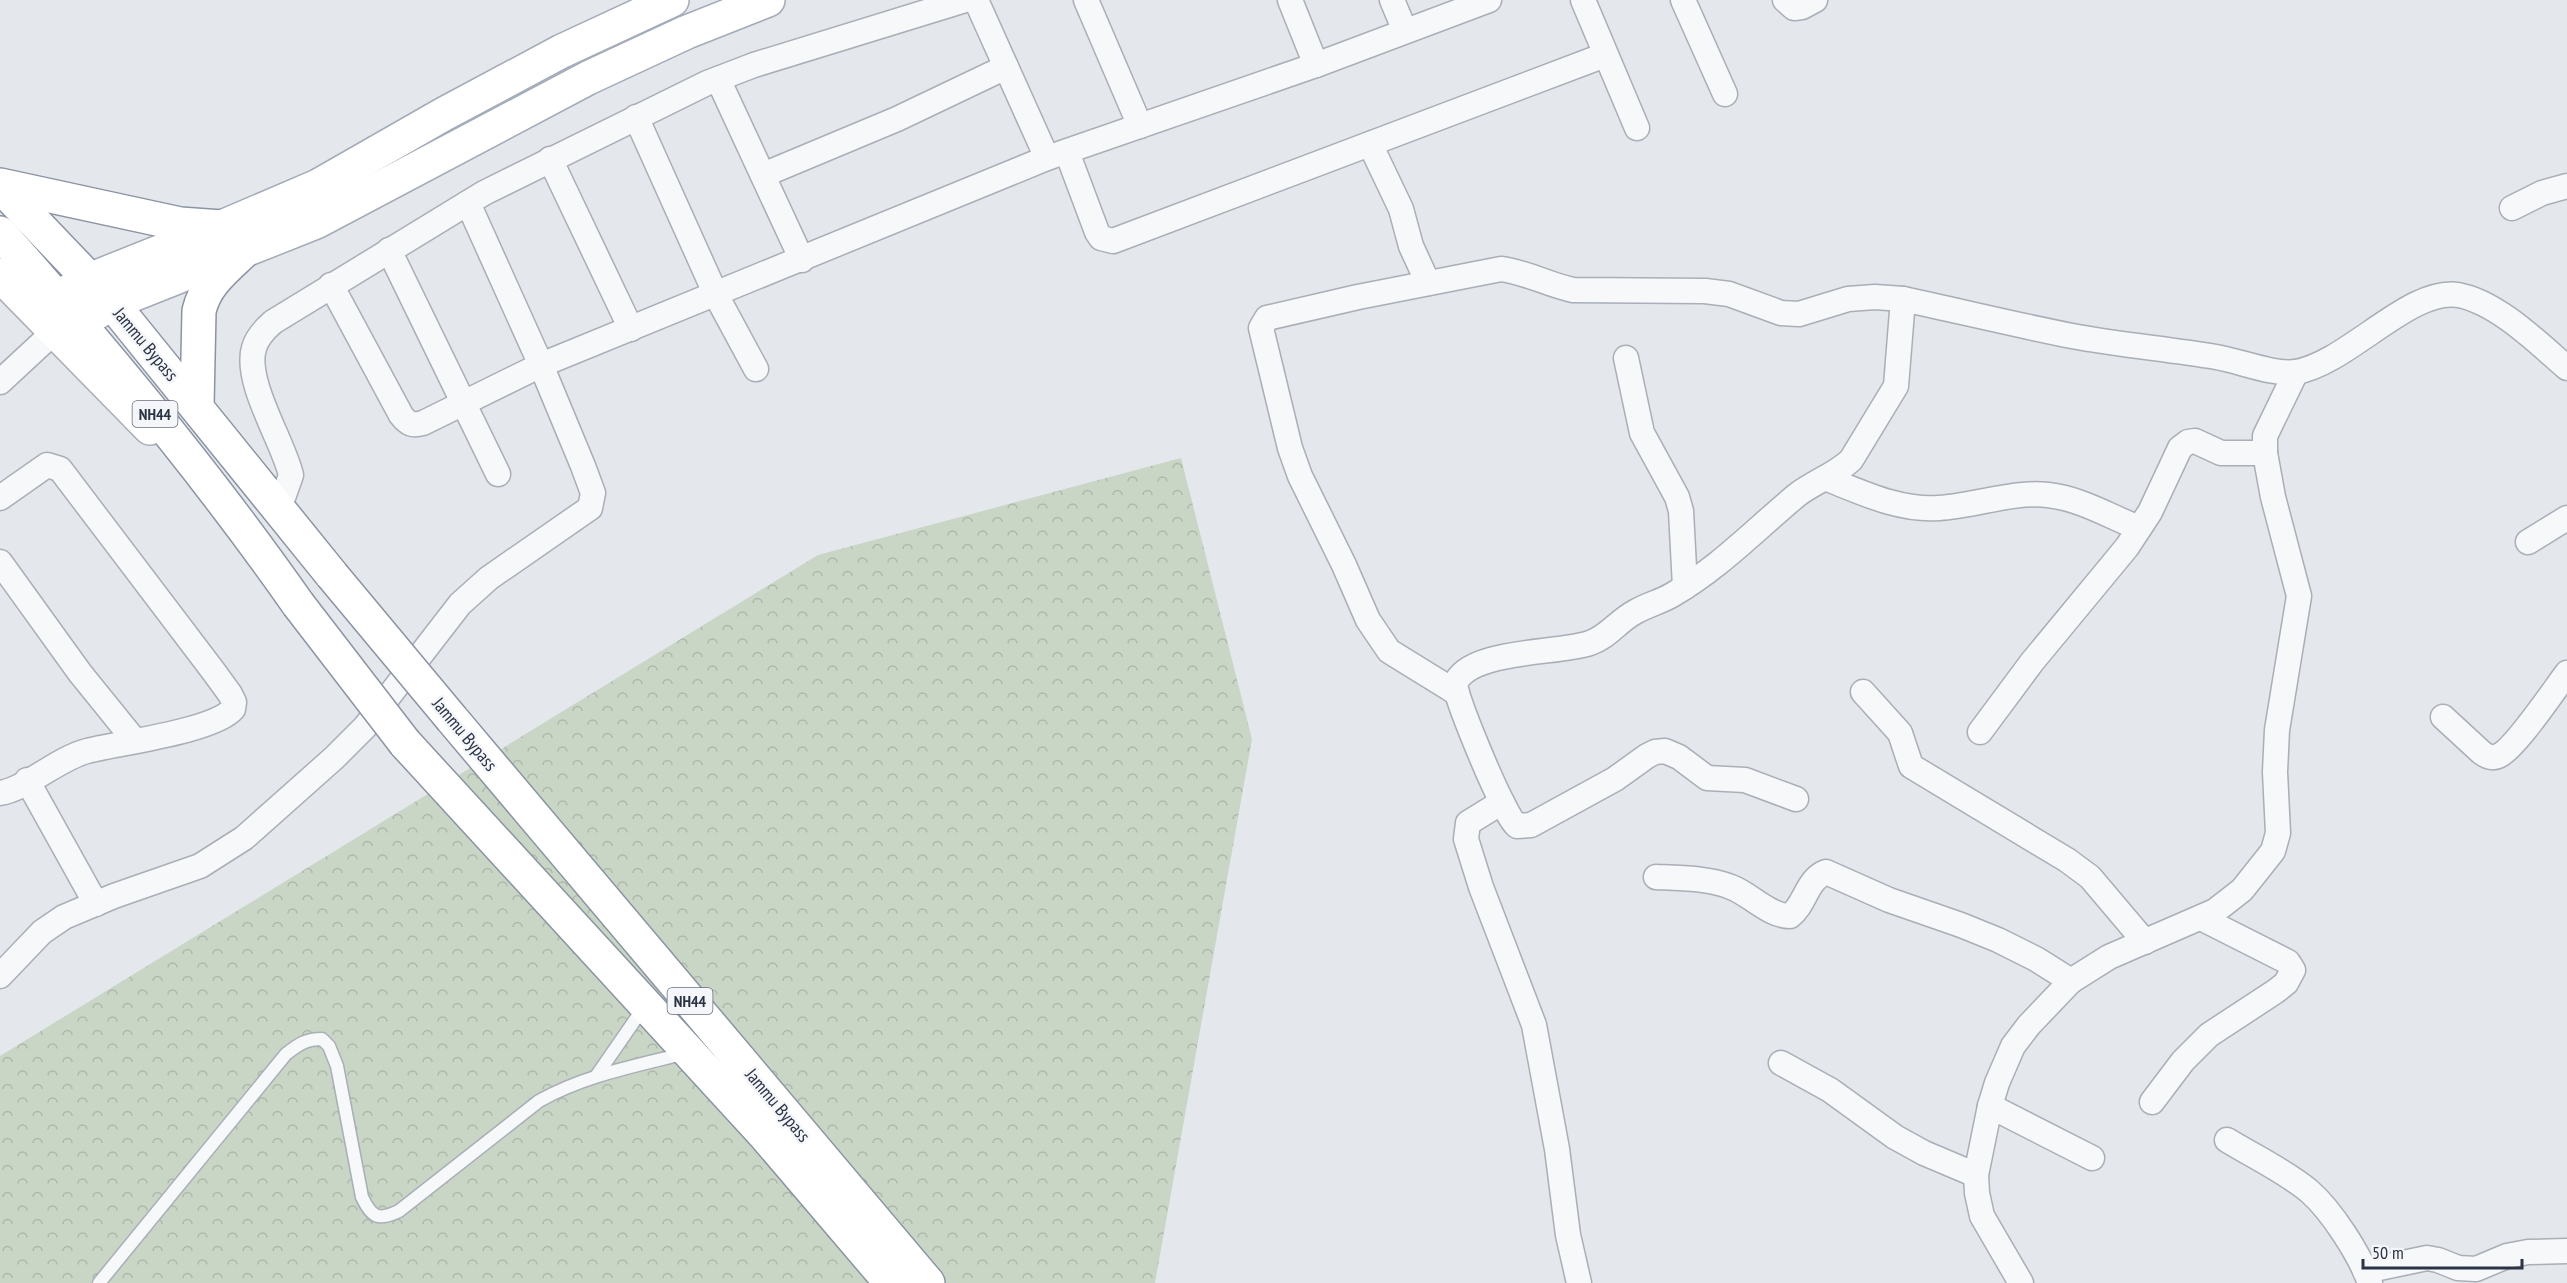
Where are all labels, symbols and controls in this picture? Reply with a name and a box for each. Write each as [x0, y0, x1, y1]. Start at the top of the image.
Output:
street label: Jammu Bypass [108, 302, 183, 385]
road number: NH44 [132, 401, 178, 427]
street label: Jammu Bypass [427, 692, 502, 775]
road number: NH44 [668, 988, 712, 1014]
street label: Jammu Bypass [740, 1063, 815, 1146]
scale bar [2363, 1232, 2522, 1270]
text: 50 m [2372, 1241, 2404, 1264]

